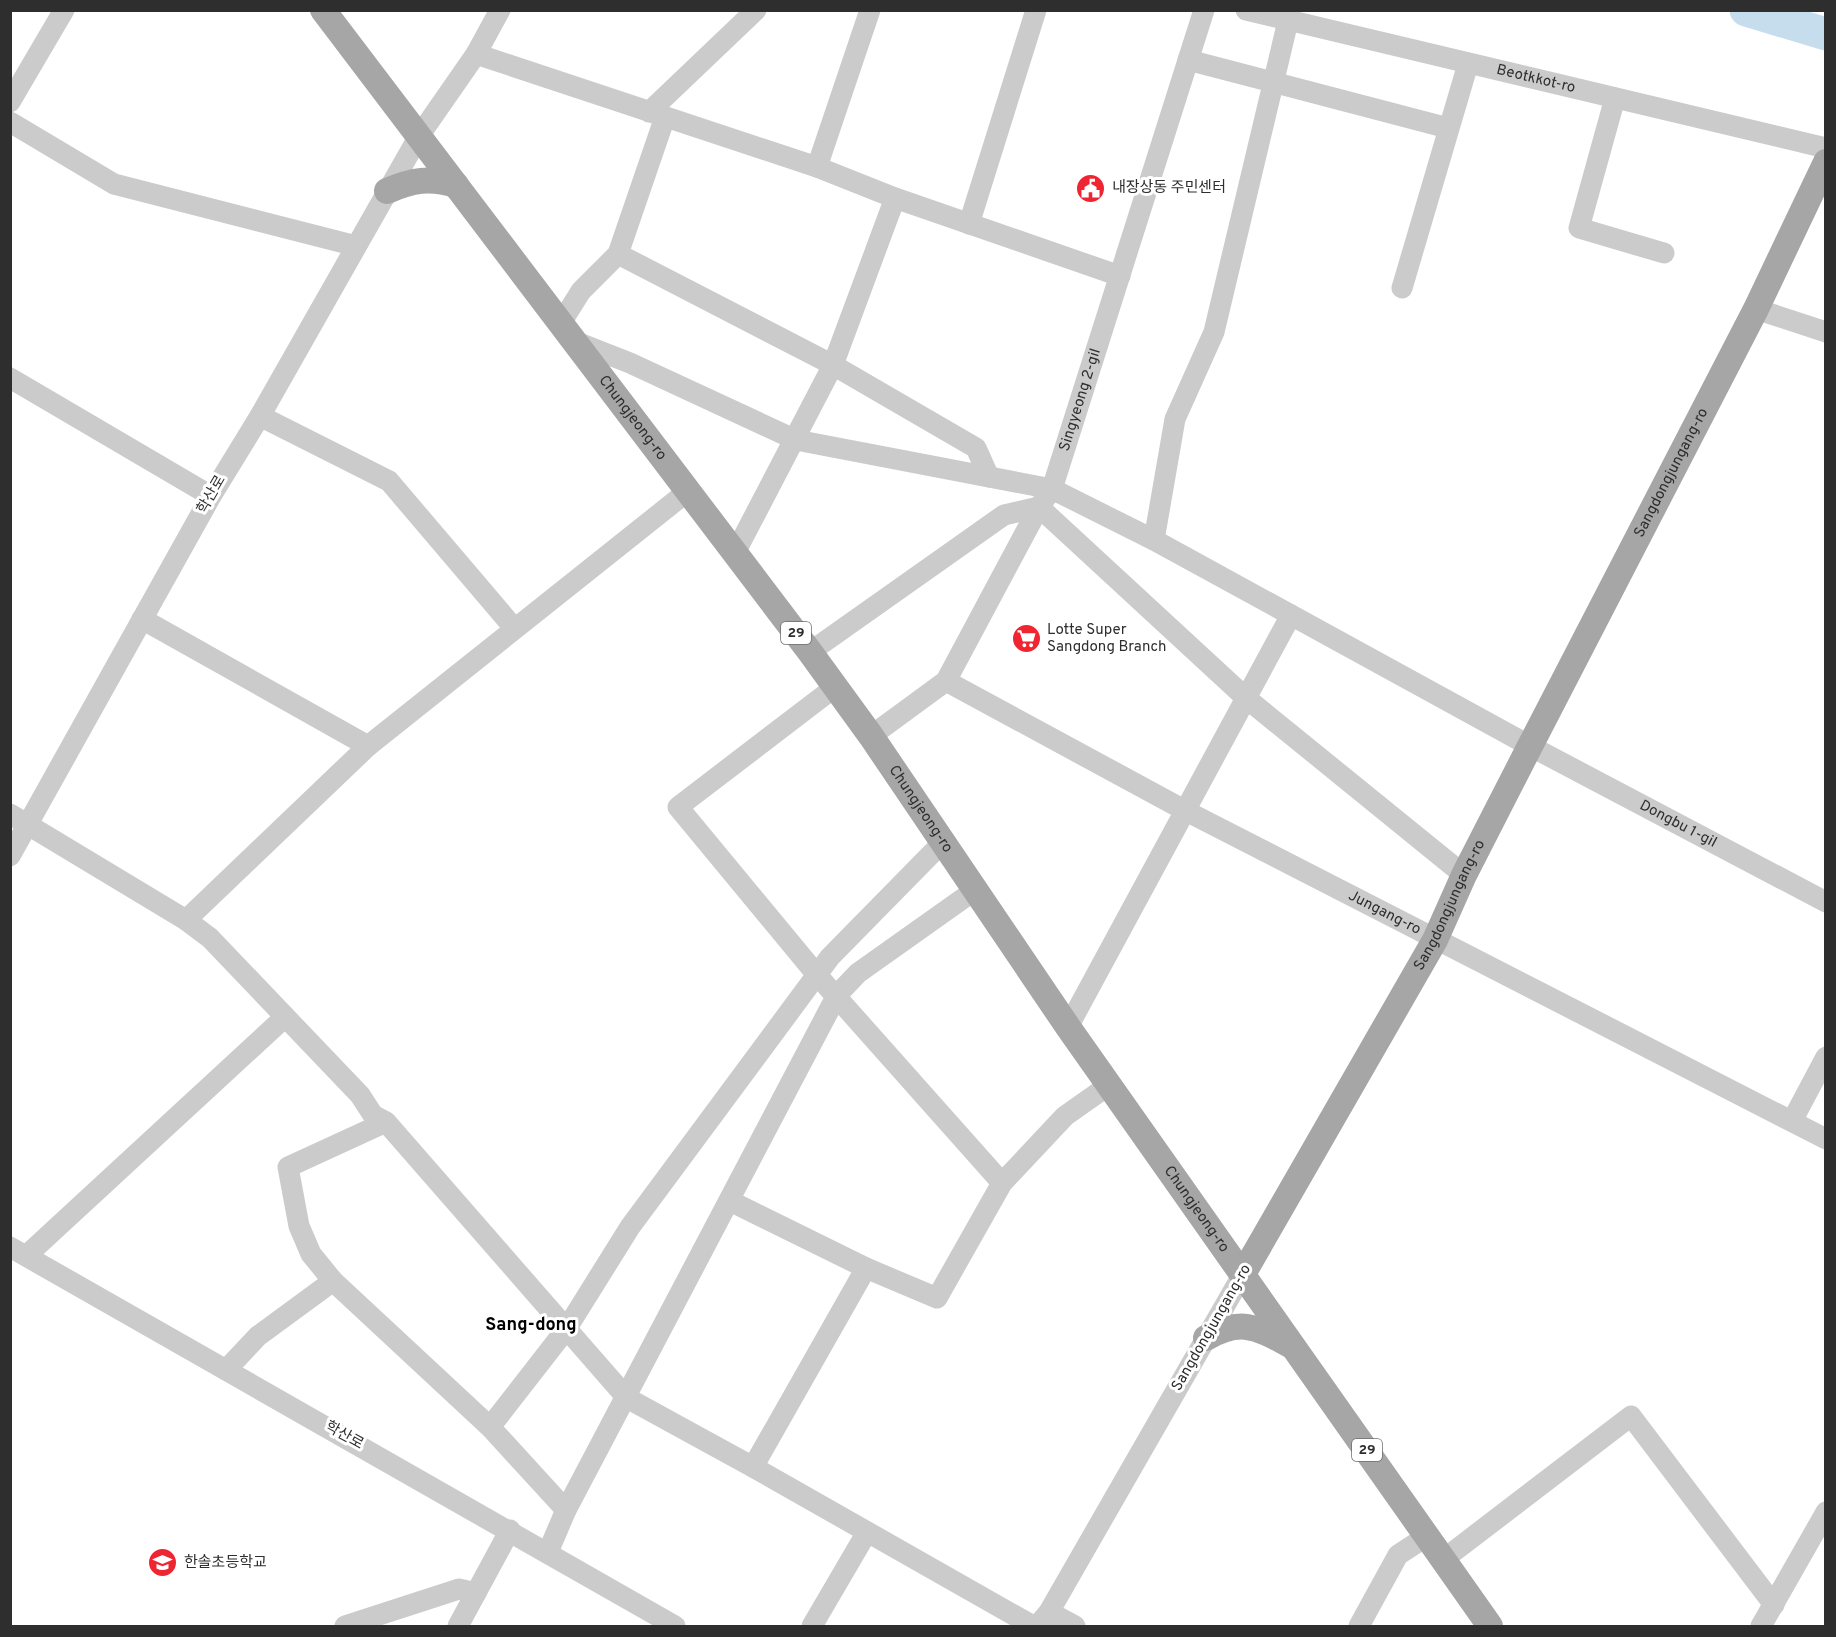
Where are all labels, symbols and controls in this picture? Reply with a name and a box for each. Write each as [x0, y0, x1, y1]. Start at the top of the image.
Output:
street label: Beotkkot-ro [1495, 60, 1577, 98]
public building icon: 내장상동 주민센터 [1075, 172, 1107, 204]
place label: 내장상동 주민센터 [1112, 179, 1226, 198]
street label: Singyeong 2-gil [1055, 346, 1105, 454]
street label: Chungjeong-ro [594, 372, 671, 464]
street label: Sangdongjungang-ro [1630, 405, 1713, 541]
street label: 학산로 [193, 472, 231, 518]
place label: Lotte Super Sangdong Branch [1047, 621, 1167, 657]
road number: 29 [781, 622, 811, 644]
supermarket icon: Lotte Super Sangdong Branch [1010, 623, 1042, 655]
street label: Chungjeong-ro [884, 762, 957, 857]
street label: Dongbu 1-gil [1636, 796, 1720, 852]
street label: Sangdongjungang-ro [1410, 837, 1490, 974]
street label: Jungang-ro [1345, 886, 1424, 939]
street label: Chungjeong-ro [1159, 1162, 1233, 1256]
street label: Sangdongjungang-ro [1168, 1261, 1256, 1395]
district label: Sang-dong [485, 1314, 577, 1337]
street label: 학산로 [321, 1417, 367, 1454]
road number: 29 [1352, 1439, 1382, 1461]
school or university icon: 한솔초등학교 [147, 1547, 179, 1579]
place label: 한솔초등학교 [184, 1553, 267, 1573]

